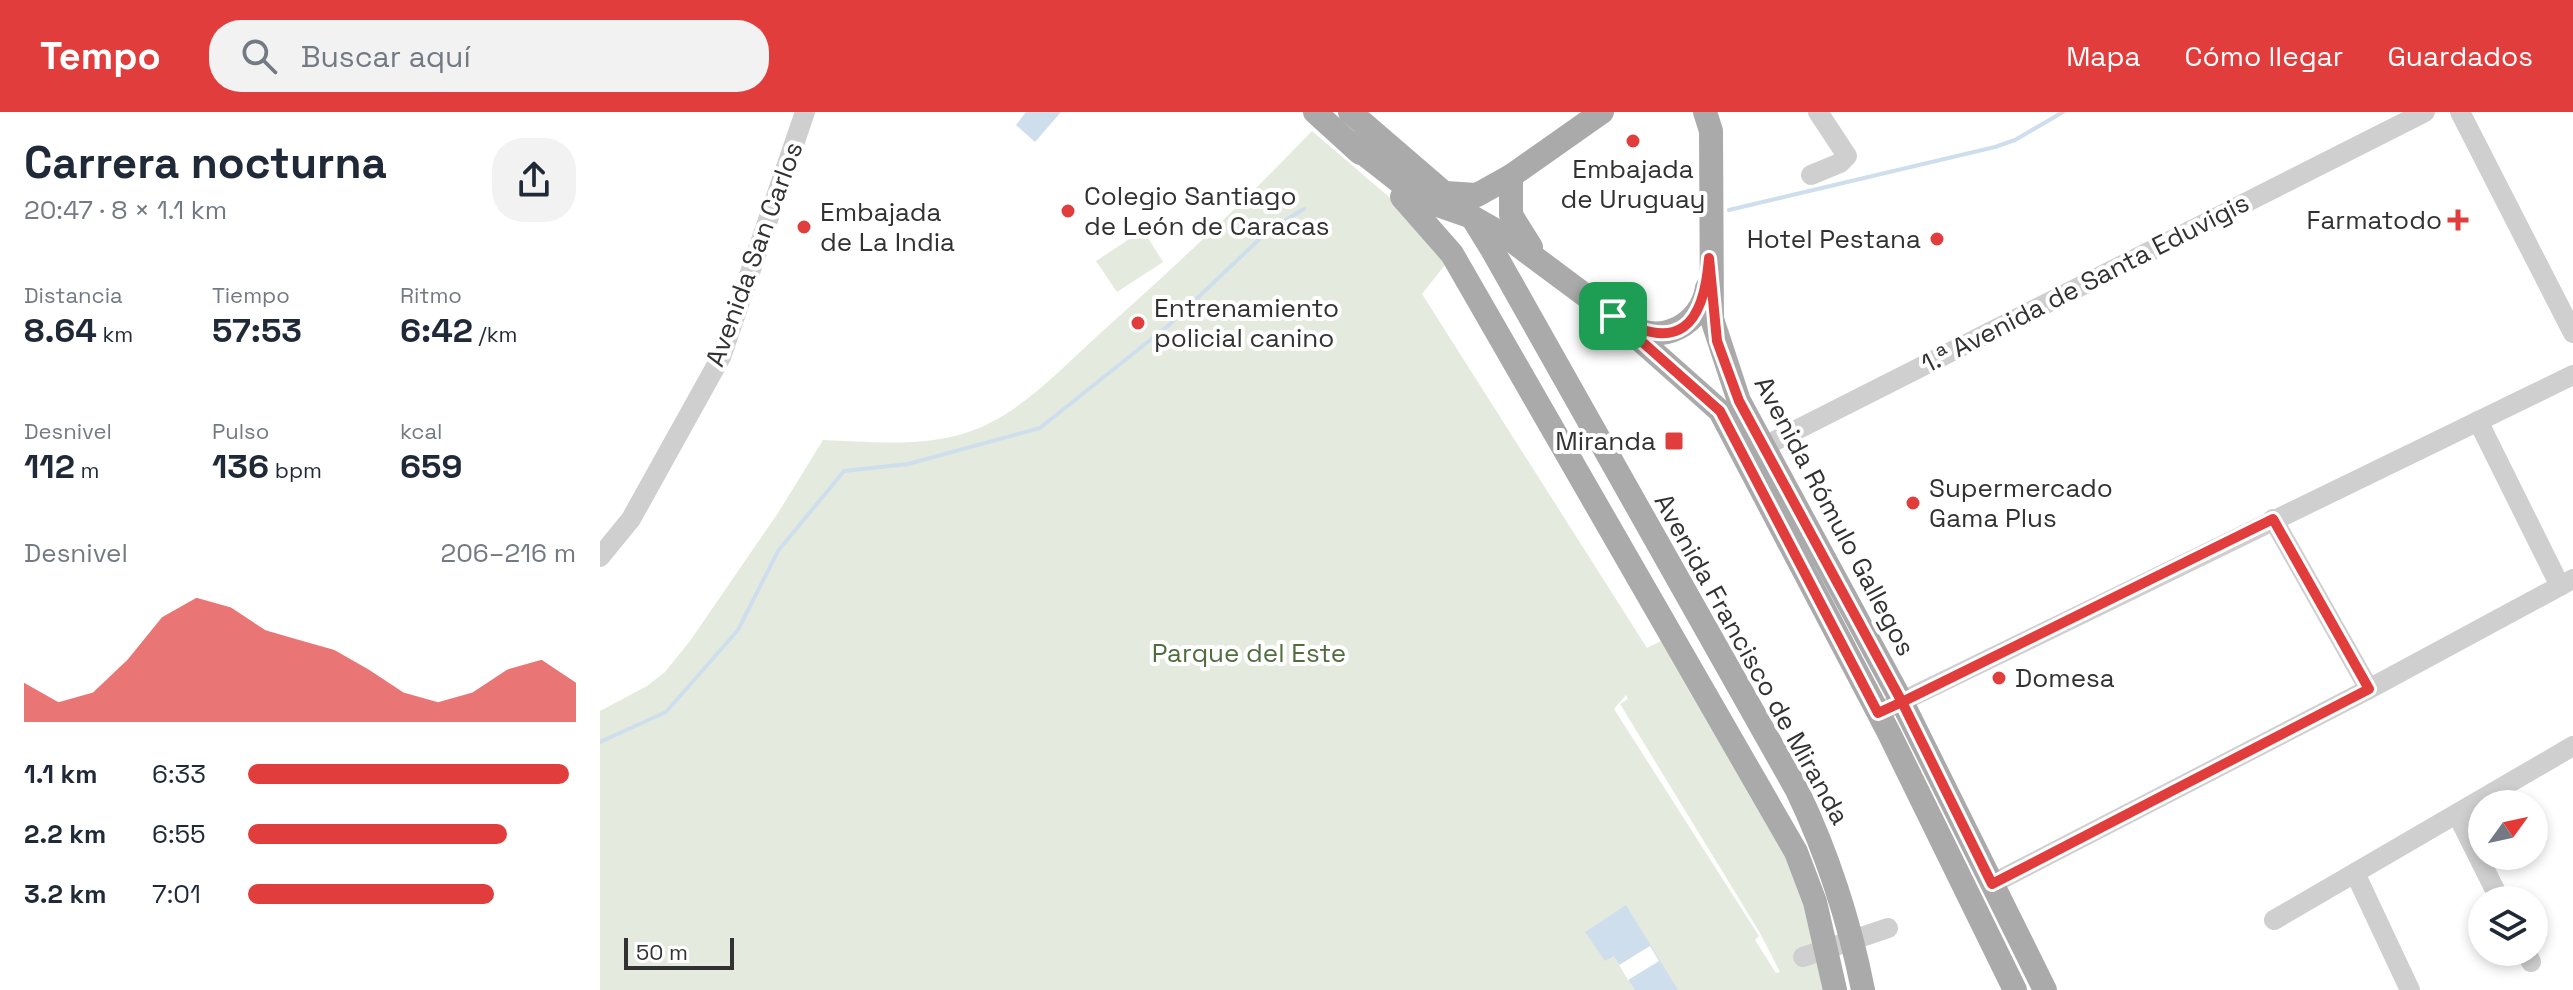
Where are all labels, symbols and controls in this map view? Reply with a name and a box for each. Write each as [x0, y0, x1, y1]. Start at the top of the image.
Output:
search box [209, 20, 769, 92]
text: Tempo [40, 32, 161, 80]
icon: search [237, 34, 281, 78]
text: Buscar aquí [301, 37, 471, 76]
text: Mapa [2066, 38, 2141, 74]
text: Cómo llegar [2185, 38, 2343, 74]
text: Guardados [2387, 38, 2533, 74]
marker: Embajada de Uruguay [1624, 132, 1642, 150]
text: Carrera nocturna [24, 135, 387, 191]
street label: Avenida San Carlos [698, 137, 810, 371]
button: share [492, 138, 576, 222]
place label: Embajada de Uruguay [1561, 152, 1706, 216]
place label: Colegio Santiago de León de Caracas [1084, 179, 1330, 243]
street label: 1.ª Avenida de Santa Eduvigis [1915, 185, 2255, 381]
text: 20:47 · 8 × 1.1 km [24, 193, 227, 227]
place label: Embajada de La India [820, 195, 955, 259]
marker: Colegio Santiago de León de Caracas [1059, 202, 1077, 220]
place label: Farmatodo [2307, 203, 2442, 237]
marker: Farmatodo [2449, 211, 2467, 229]
marker: Embajada de La India [795, 218, 813, 236]
place label: Hotel Pestana [1747, 222, 1921, 256]
marker: Hotel Pestana [1928, 230, 1946, 248]
text: Distancia [24, 281, 123, 309]
text: Tiempo [212, 281, 290, 309]
text: Ritmo [400, 281, 462, 309]
pin [1579, 282, 1647, 350]
place label: Entrenamiento policial canino [1154, 291, 1339, 355]
icon: arrive [1591, 294, 1635, 338]
text: 8.64 [24, 309, 97, 352]
text: 57:53 [212, 309, 302, 352]
text: 6:42 [400, 309, 473, 352]
marker: Entrenamiento policial canino [1129, 314, 1147, 332]
text: km [97, 320, 133, 348]
text: /km [473, 320, 518, 348]
street label: Avenida Rómulo Gallegos [1747, 370, 1923, 662]
text: Desnivel [24, 417, 112, 445]
text: Pulso [212, 417, 269, 445]
text: kcal [400, 417, 442, 445]
place label: Miranda [1555, 424, 1656, 458]
marker: Miranda [1663, 430, 1685, 452]
text: 112 [24, 445, 75, 488]
text: 136 [212, 445, 269, 488]
text: 659 [400, 445, 462, 488]
text: m [75, 456, 100, 484]
text: bpm [269, 456, 322, 484]
place label: Supermercado Gama Plus [1929, 471, 2113, 535]
street label: Avenida Francisco de Miranda [1647, 488, 1857, 831]
marker: Supermercado Gama Plus [1904, 494, 1922, 512]
text: Desnivel [24, 536, 128, 570]
text: 206–216 m [440, 536, 576, 570]
park label: Parque del Este [1152, 636, 1346, 670]
place label: Domesa [2015, 661, 2115, 695]
marker: Domesa [1990, 669, 2008, 687]
text: 1.1 km [24, 757, 97, 791]
text: 6:33 [152, 757, 206, 791]
north arrow [2468, 790, 2548, 870]
map controls [2468, 790, 2548, 966]
text: 2.2 km [24, 817, 106, 851]
text: 6:55 [152, 817, 206, 851]
text: 3.2 km [24, 877, 106, 911]
text: 7:01 [152, 877, 201, 911]
button: layers [2468, 886, 2548, 966]
scale bar [624, 934, 734, 970]
text: 50 m [636, 938, 688, 966]

